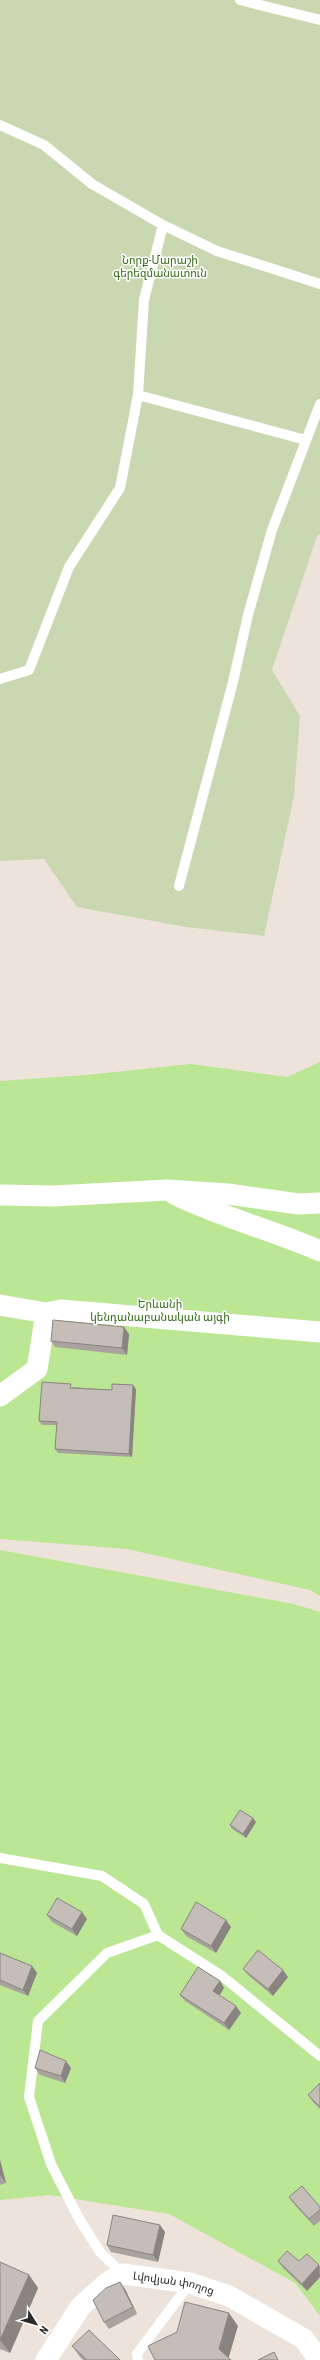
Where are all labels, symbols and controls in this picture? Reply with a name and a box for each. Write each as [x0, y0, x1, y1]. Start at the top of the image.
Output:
park label: Նորք-Մարաշի գերեզմանատուն [113, 254, 207, 280]
park label: Երևանի կենդանաբանական այգի [90, 1298, 230, 1324]
street label: Լվովյան փողոց [132, 2269, 216, 2297]
north arrow [16, 2304, 56, 2344]
text: N [36, 2323, 51, 2337]

